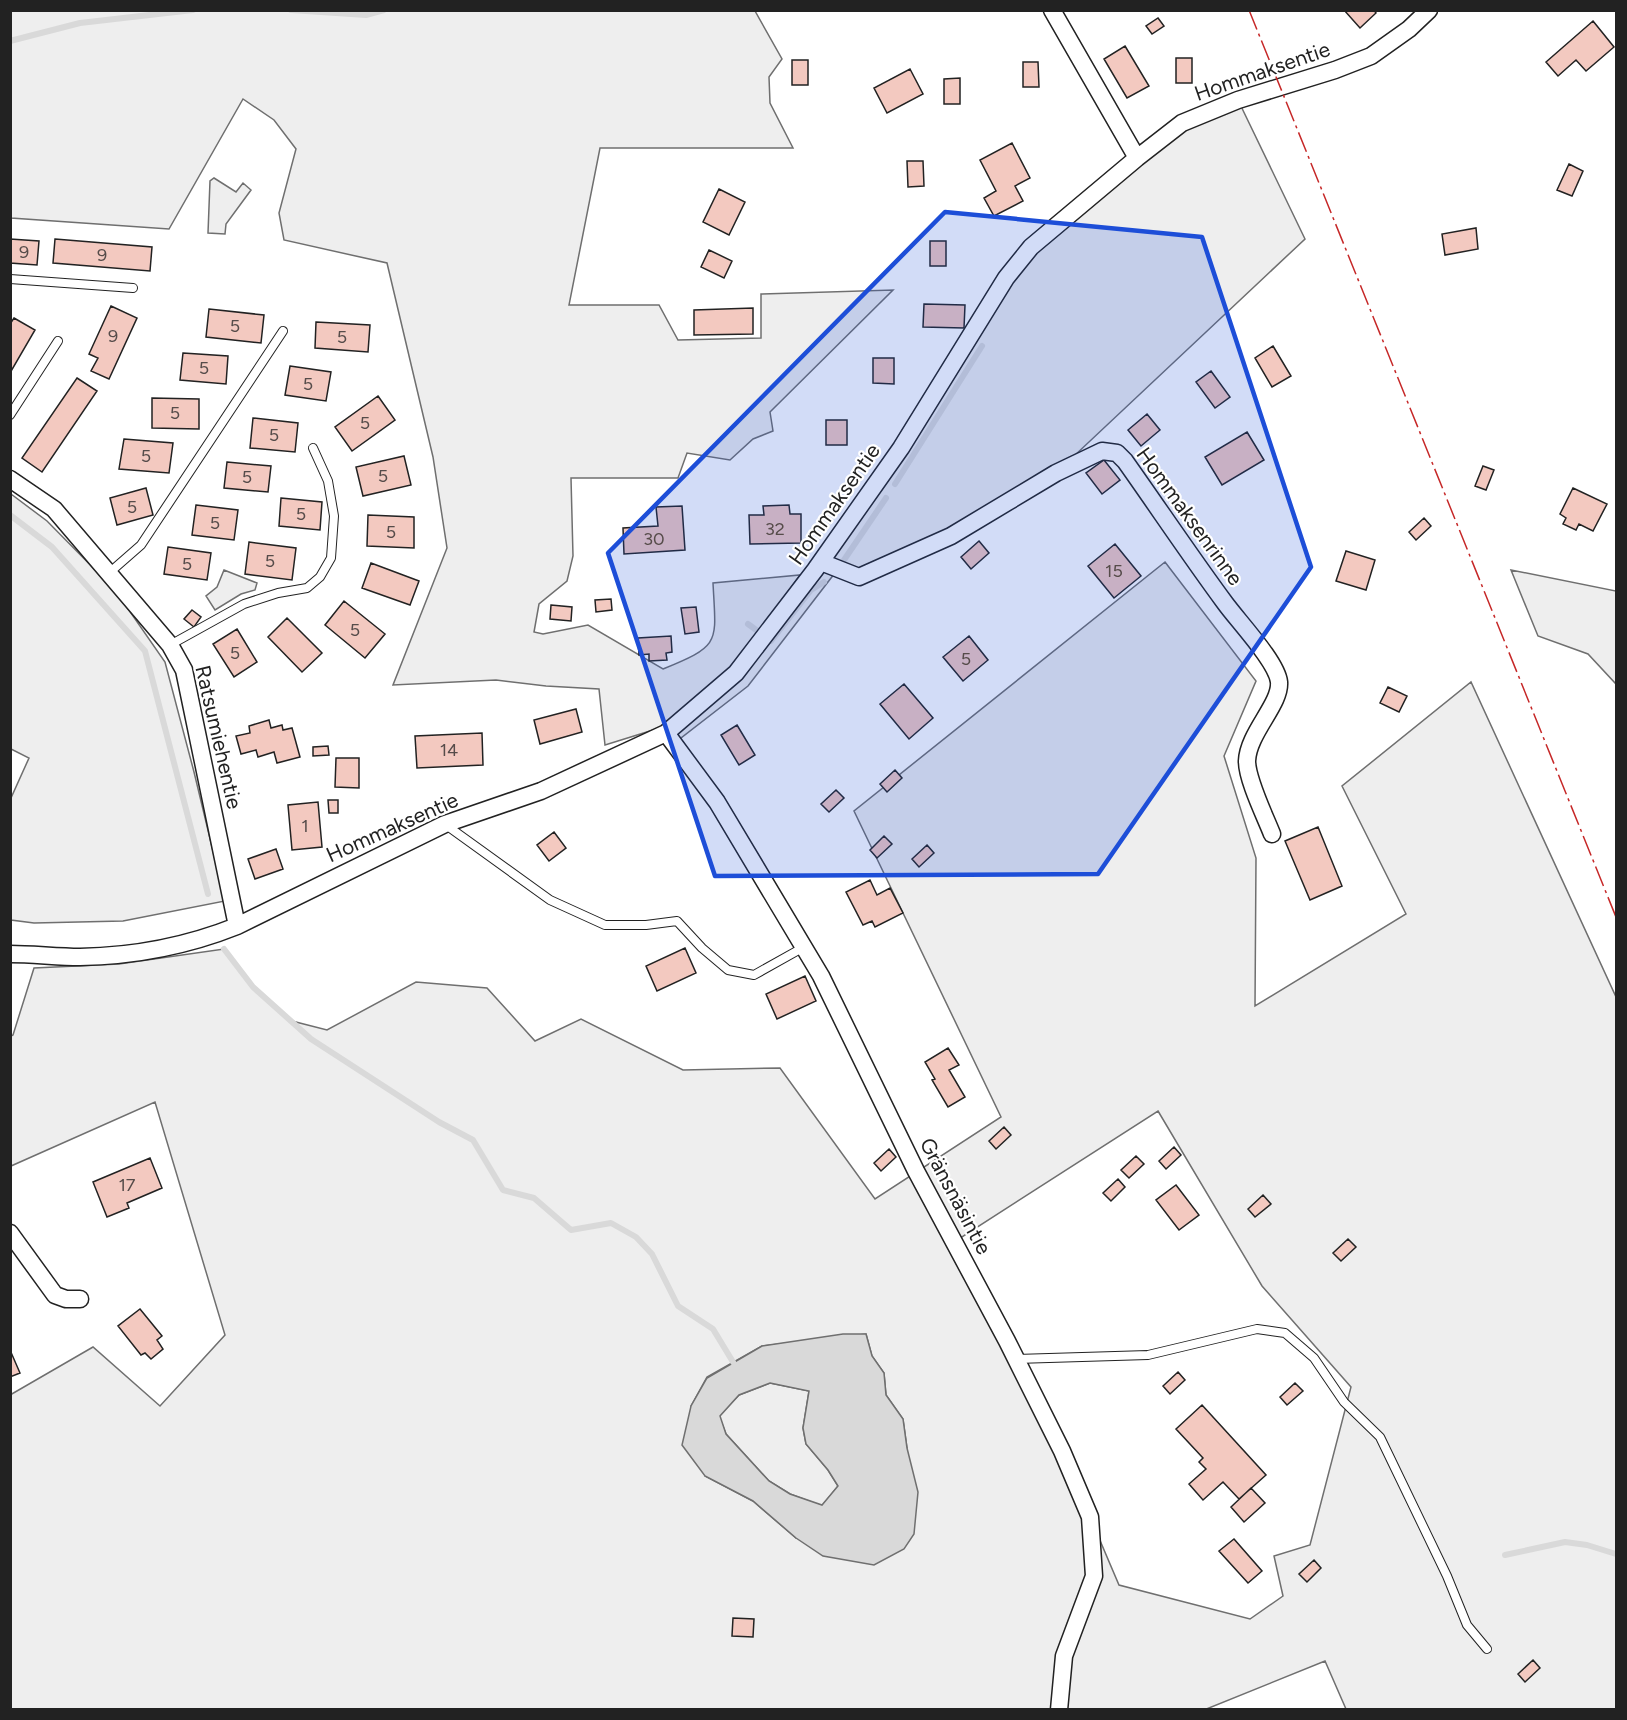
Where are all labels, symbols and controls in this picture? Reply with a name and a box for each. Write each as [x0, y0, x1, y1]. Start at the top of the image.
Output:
street label: Hommaksentie [1191, 36, 1333, 106]
house number: 9 [19, 241, 29, 263]
house number: 9 [97, 244, 107, 266]
house number: 5 [230, 315, 240, 337]
house number: 9 [108, 325, 118, 347]
house number: 5 [337, 326, 347, 348]
house number: 5 [199, 357, 209, 379]
house number: 5 [303, 373, 313, 395]
house number: 5 [170, 402, 180, 424]
house number: 5 [360, 412, 370, 434]
house number: 5 [269, 424, 279, 446]
street label: Hommaksentie [783, 439, 885, 569]
street label: Hommaksenrinne [1132, 442, 1248, 590]
house number: 5 [141, 445, 151, 467]
house number: 5 [378, 465, 388, 487]
house number: 5 [242, 466, 252, 488]
house number: 5 [127, 496, 137, 518]
house number: 5 [296, 503, 306, 525]
house number: 5 [210, 512, 220, 534]
house number: 32 [765, 518, 785, 540]
house number: 5 [386, 521, 396, 543]
house number: 30 [643, 528, 665, 550]
house number: 5 [265, 550, 275, 572]
house number: 5 [182, 553, 192, 575]
house number: 15 [1105, 560, 1123, 582]
house number: 5 [350, 619, 360, 641]
house number: 5 [230, 642, 240, 664]
house number: 5 [961, 648, 971, 670]
street label: Ratsumiehentie [190, 663, 248, 811]
house number: 14 [440, 739, 458, 761]
street label: Hommaksentie [322, 787, 462, 867]
house number: 1 [301, 815, 309, 837]
street label: Gränsnäsintie [915, 1133, 997, 1259]
house number: 17 [118, 1174, 136, 1196]

